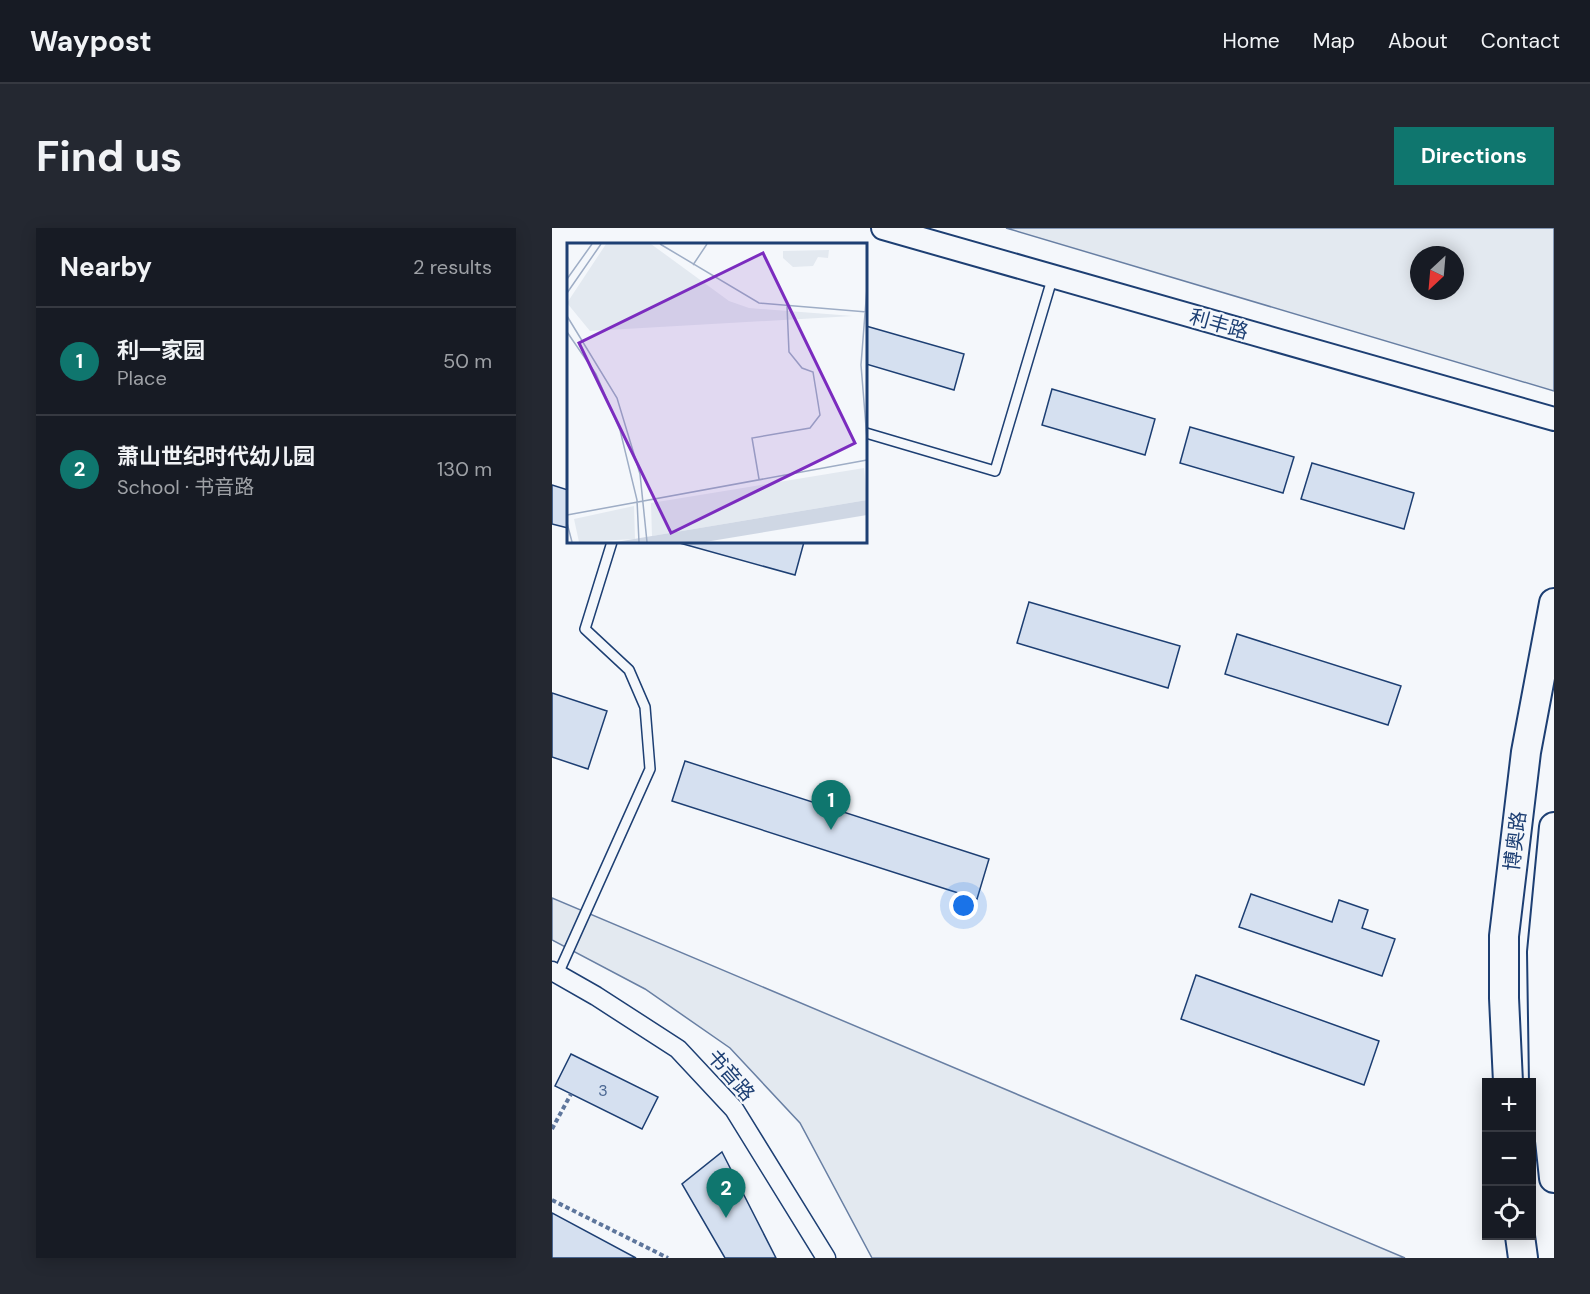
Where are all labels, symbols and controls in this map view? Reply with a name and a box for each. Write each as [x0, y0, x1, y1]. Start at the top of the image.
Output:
text: Waypost [30, 23, 152, 60]
text: Home [1222, 27, 1280, 55]
text: Map [1313, 27, 1355, 55]
text: About [1388, 27, 1448, 55]
text: Contact [1481, 27, 1560, 55]
button: Directions [1394, 127, 1554, 185]
text: Find us [36, 129, 182, 184]
inset map [567, 243, 867, 543]
north arrow [1410, 246, 1464, 300]
text: Nearby [60, 250, 152, 284]
text: 2 results [413, 254, 492, 280]
street label: 利丰路 [1187, 303, 1251, 345]
text: 利一家园 [117, 336, 205, 365]
text: 1 [76, 348, 83, 374]
text: 50 m [443, 348, 492, 374]
text: Place [117, 365, 167, 391]
text: 萧山世纪时代幼儿园 [117, 442, 315, 471]
text: 2 [74, 456, 85, 482]
text: 130 m [437, 456, 492, 482]
text: School · 书音路 [117, 474, 254, 500]
pin: 1 [812, 780, 850, 830]
street label: 博奥路 [1498, 810, 1532, 872]
your location [949, 891, 978, 920]
street label: 书音路 [702, 1044, 760, 1106]
map controls [1482, 1078, 1536, 1240]
button: + [1482, 1078, 1536, 1132]
house number: 3 [598, 1080, 608, 1101]
button: − [1482, 1132, 1536, 1186]
pin: 2 [706, 1168, 746, 1218]
button: locate [1482, 1186, 1536, 1240]

